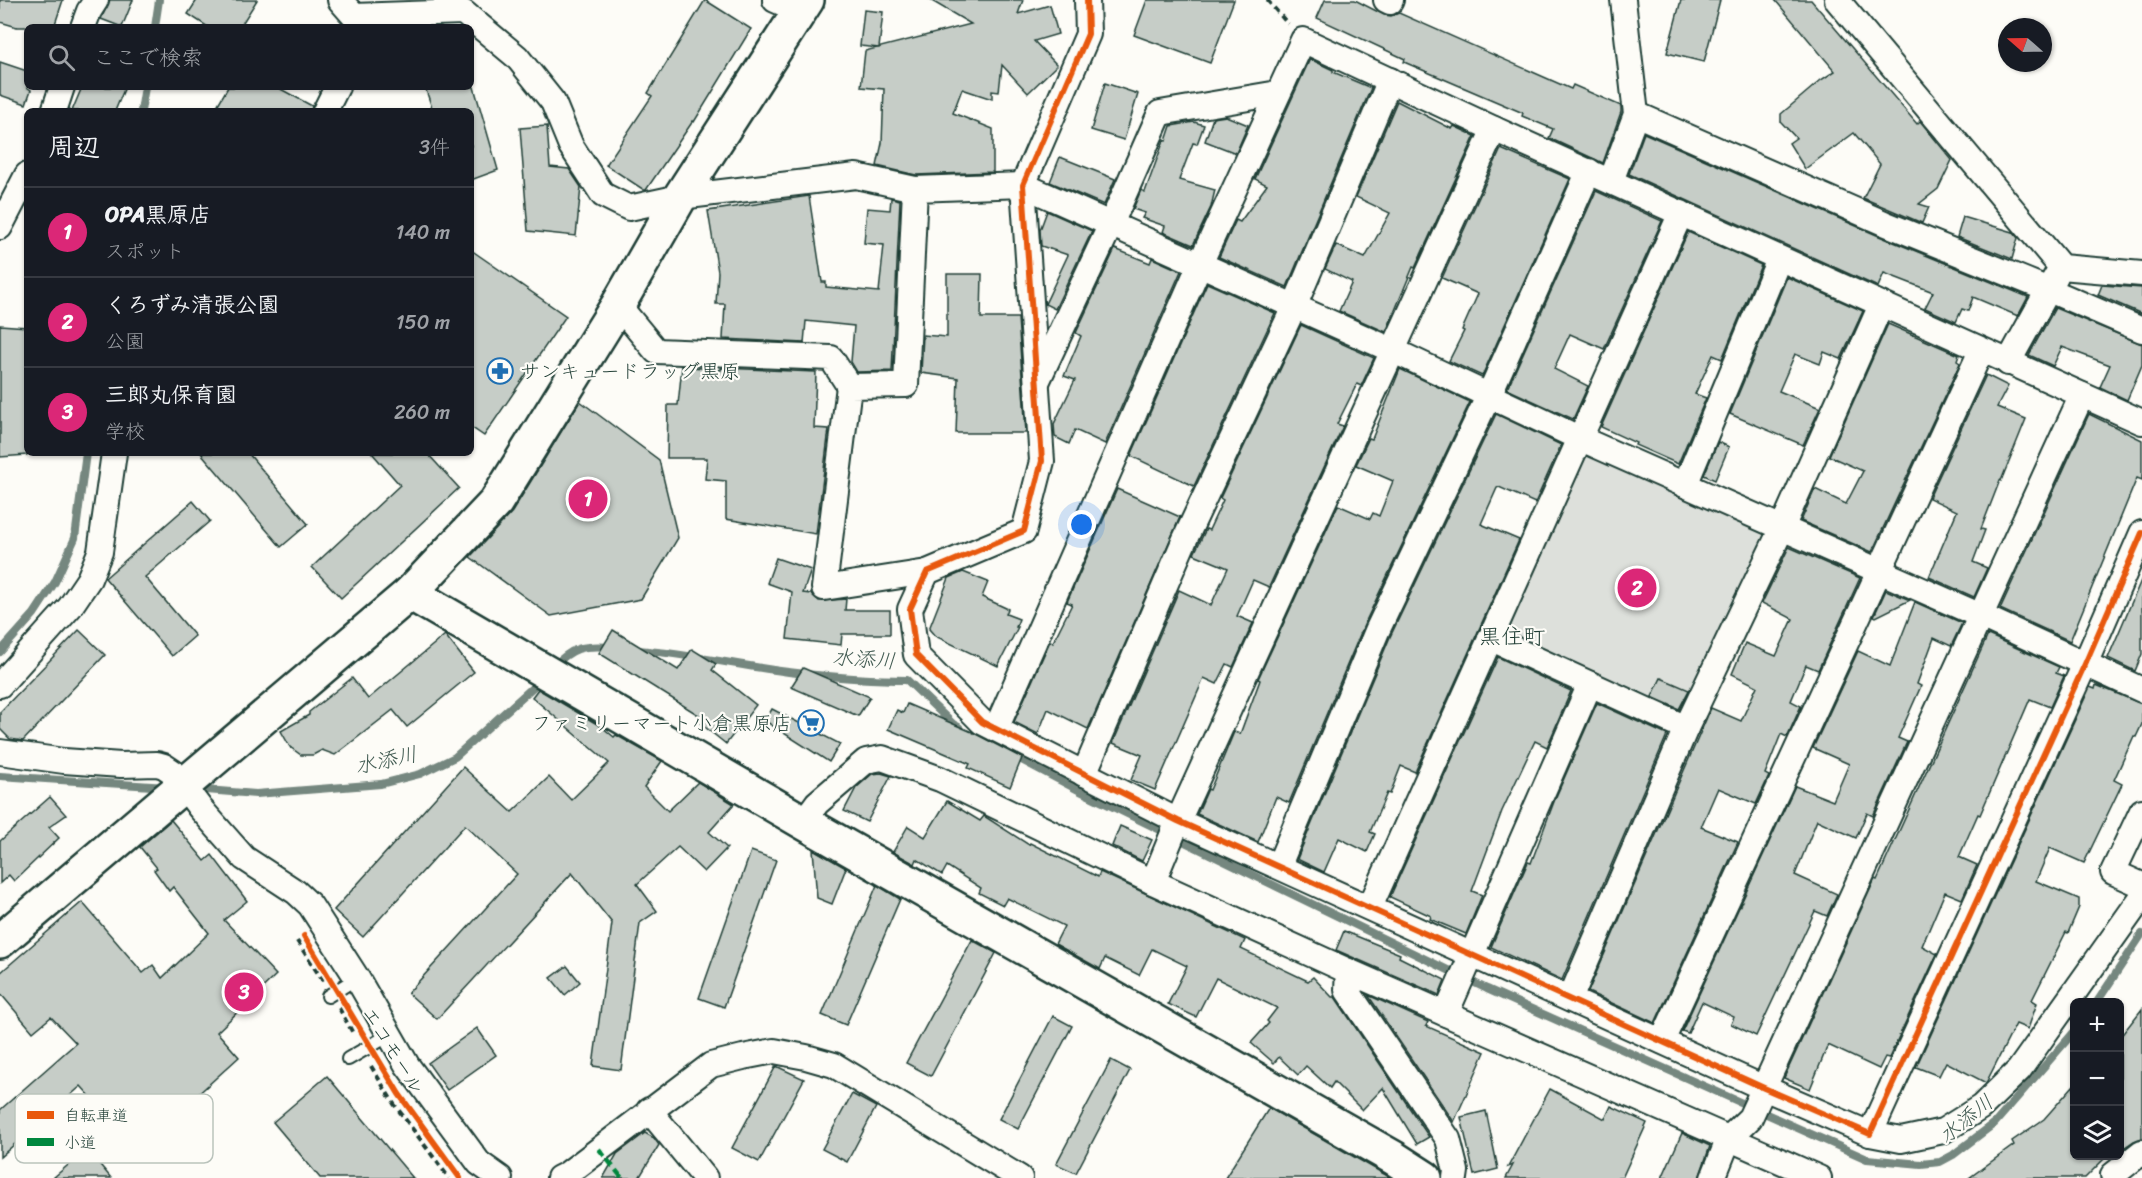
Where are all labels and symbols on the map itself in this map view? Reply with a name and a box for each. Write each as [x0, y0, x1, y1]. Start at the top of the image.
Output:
north arrow [1998, 18, 2052, 72]
place label: サンキュードラッグ黒原 [520, 354, 740, 389]
pharmacy icon: サンキュードラッグ黒原 [485, 356, 515, 386]
pin: 1 [568, 476, 608, 522]
your location [1067, 510, 1096, 539]
pin: 2 [1618, 566, 1656, 610]
district label: 黒住町 [1479, 617, 1545, 656]
water label: 水添川 [831, 638, 897, 680]
place label: ファミリーマート小倉黒原店 [532, 706, 792, 741]
supermarket icon: ファミリーマート小倉黒原店 [796, 708, 826, 738]
water label: 水添川 [351, 735, 421, 785]
pin: 3 [224, 970, 264, 1014]
street label: エコモール [352, 999, 434, 1101]
water label: 水添川 [1930, 1084, 2002, 1154]
legend [15, 1094, 213, 1163]
text: 自転車道 [64, 1101, 128, 1130]
text: 小道 [64, 1128, 96, 1157]

